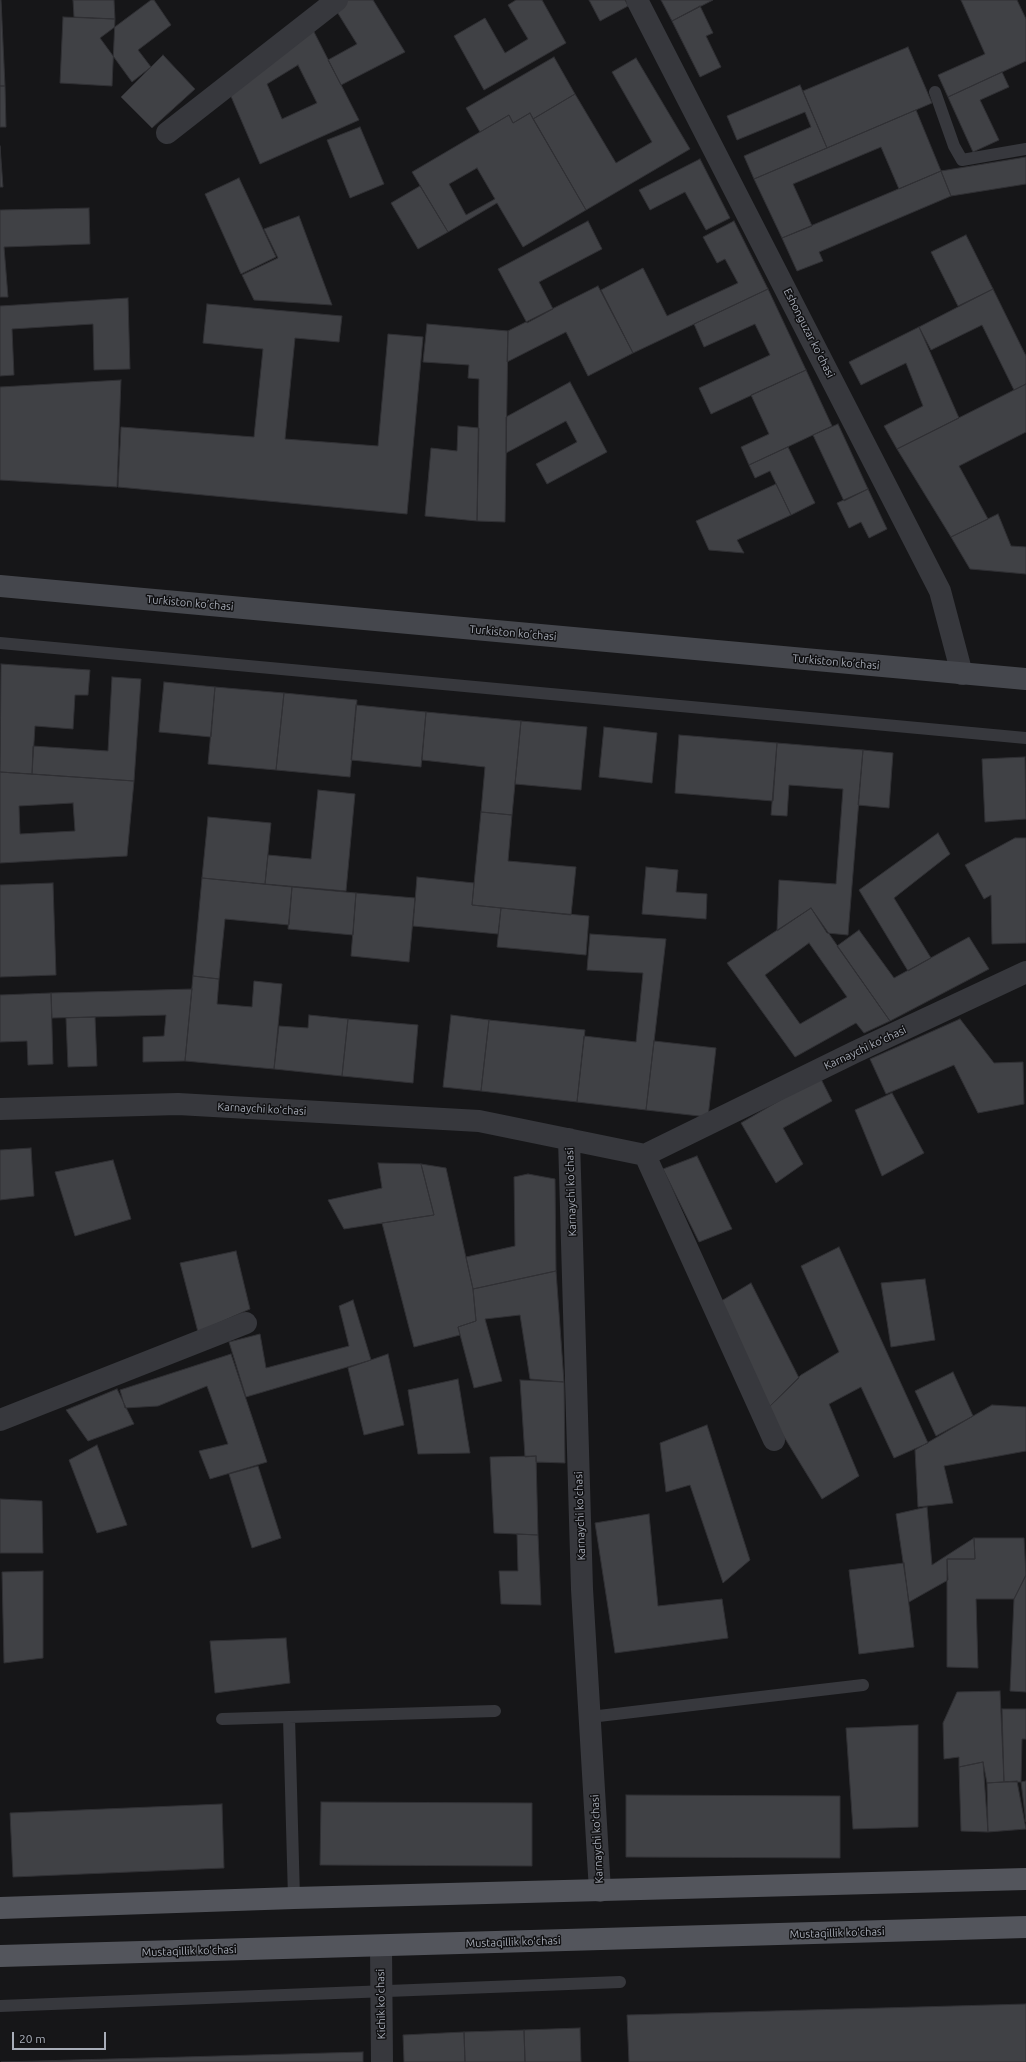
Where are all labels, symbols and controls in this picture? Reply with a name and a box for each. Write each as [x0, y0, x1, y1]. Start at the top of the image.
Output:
street label: Eshonguzar ko'chasi [781, 286, 837, 380]
street label: Turkiston ko’chasi [146, 593, 234, 613]
street label: Turkiston ko’chasi [469, 623, 557, 643]
street label: Turkiston ko’chasi [792, 652, 880, 672]
street label: Karnaychi koʻchasi [822, 1023, 908, 1073]
street label: Karnaychi koʻchasi [217, 1100, 307, 1118]
street label: Karnaychi koʻchasi [563, 1147, 579, 1237]
street label: Karnaychi koʻchasi [572, 1471, 588, 1561]
street label: Karnaychi koʻchasi [588, 1794, 606, 1884]
street label: Mustaqillik koʻchasi [789, 1925, 885, 1941]
street label: Mustaqillik koʻchasi [465, 1934, 561, 1950]
street label: Mustaqillik koʻchasi [141, 1943, 237, 1959]
street label: Kichik ko'chasi [374, 1969, 388, 2039]
scale bar [14, 2024, 108, 2050]
text: 20 m [19, 2032, 46, 2045]

